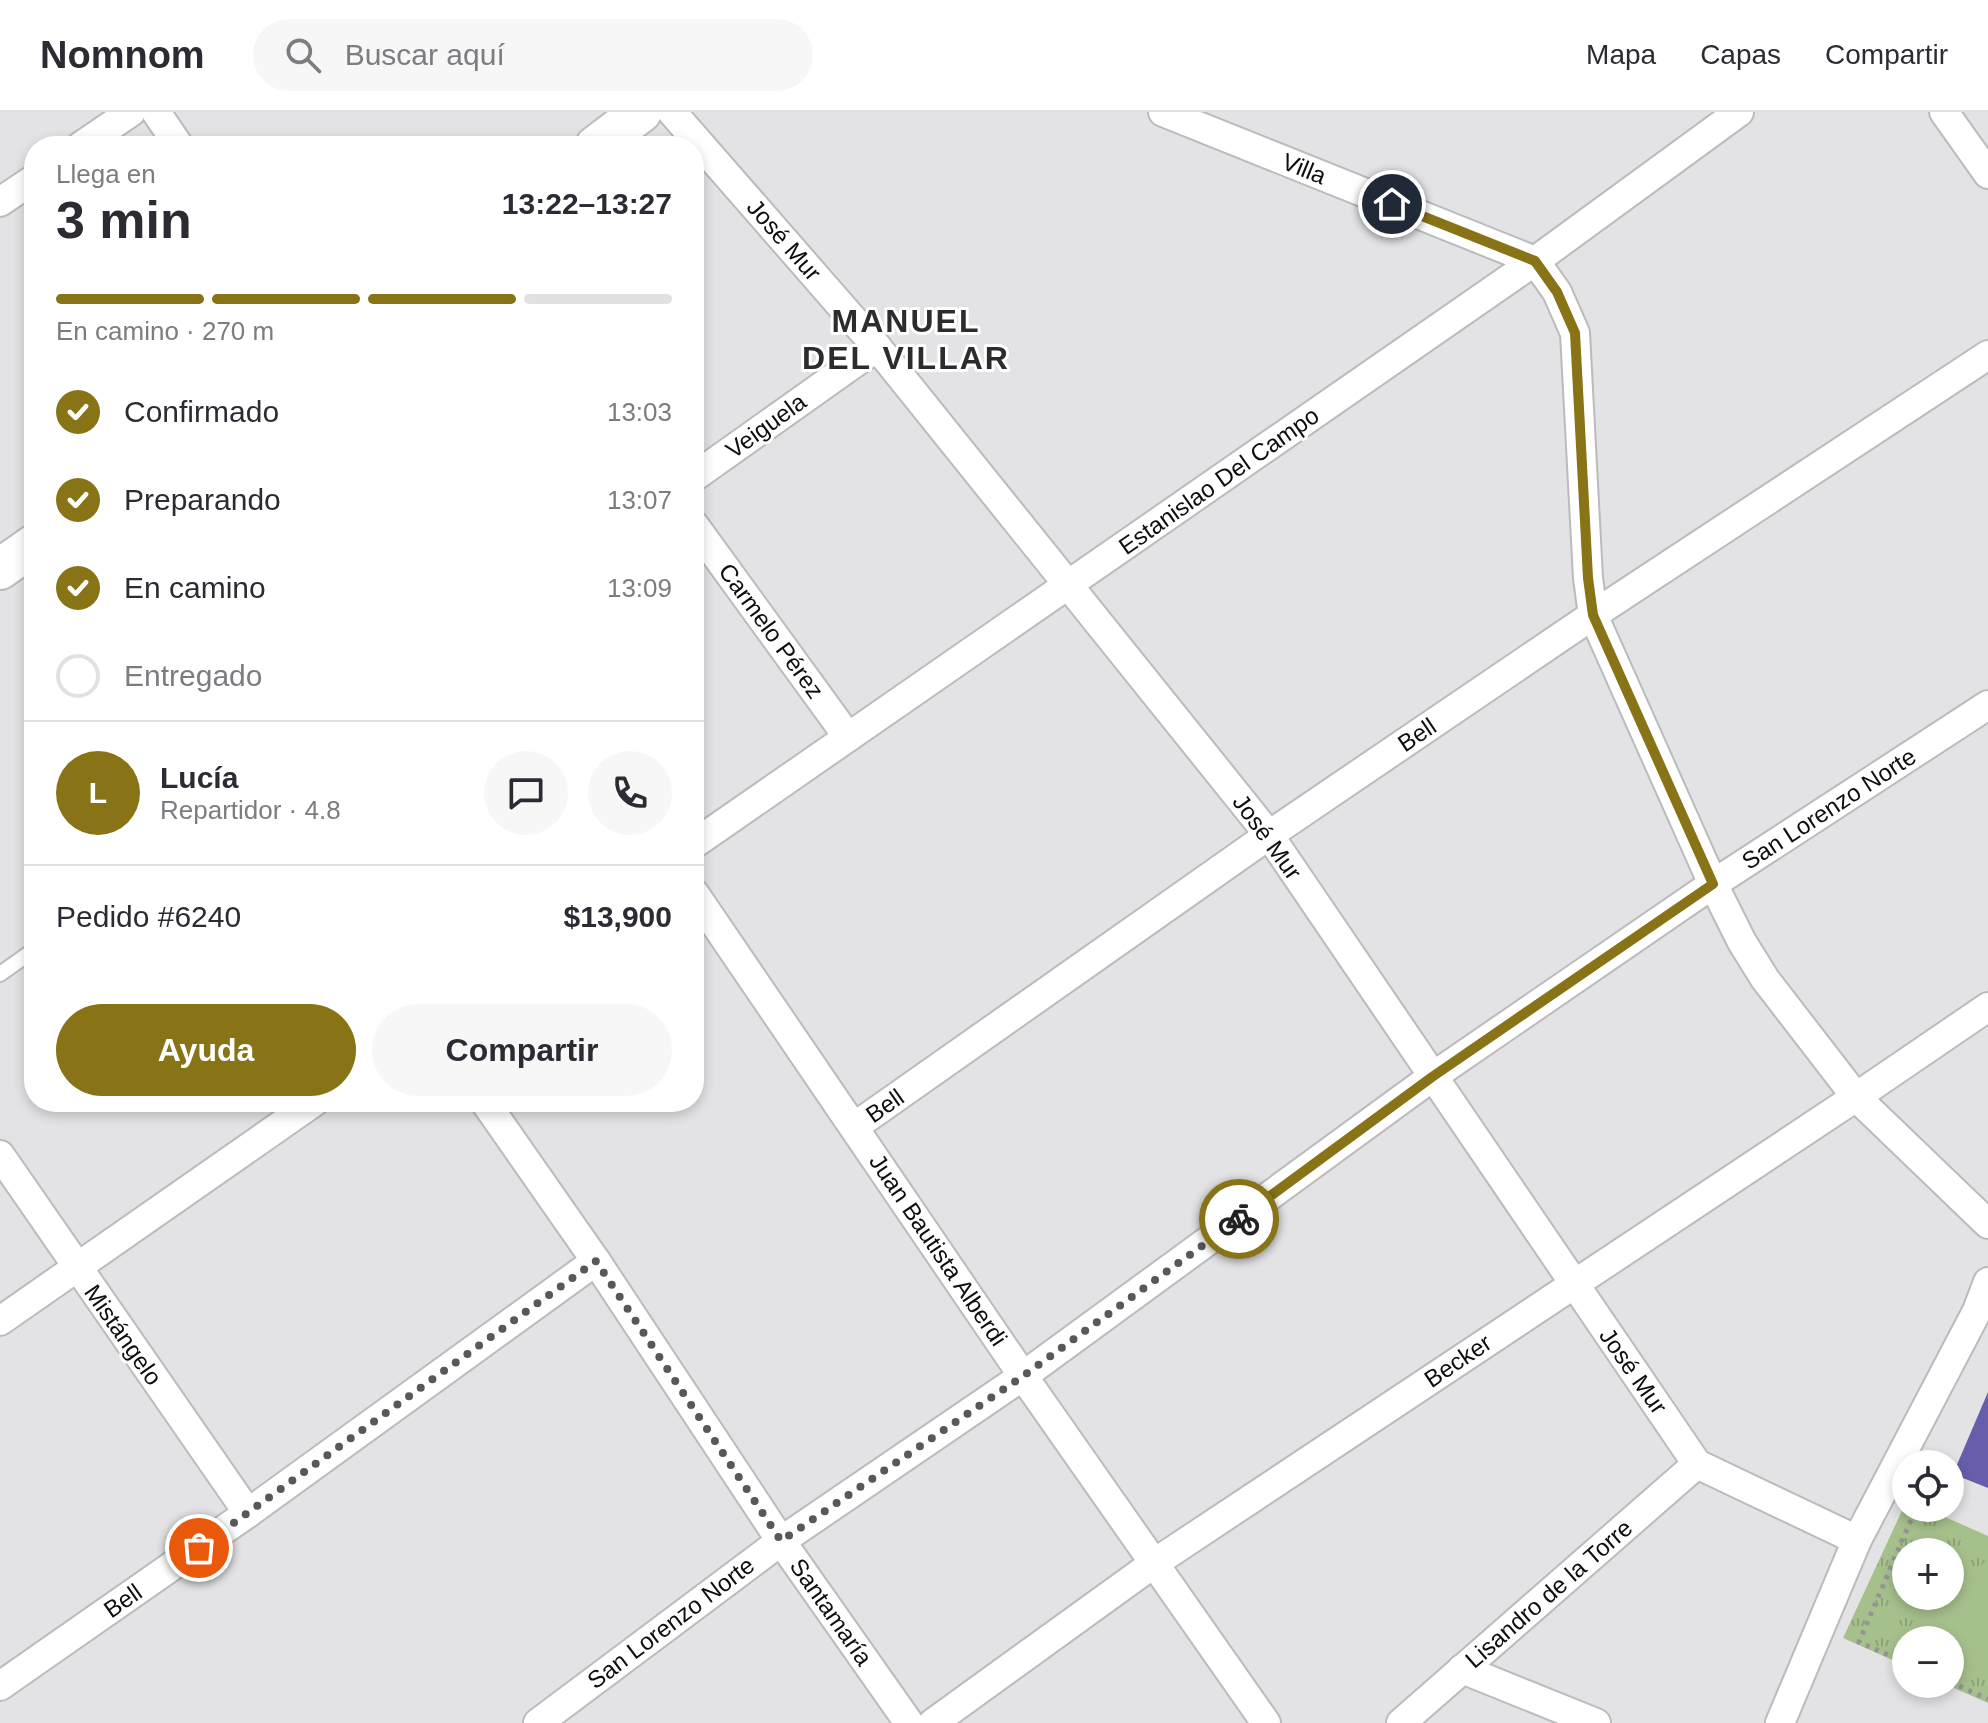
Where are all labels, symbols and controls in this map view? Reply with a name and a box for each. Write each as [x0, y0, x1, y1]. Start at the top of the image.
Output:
search box [253, 19, 813, 91]
icon: search [281, 33, 325, 77]
text: Nomnom [40, 34, 205, 76]
text: Buscar aquí [345, 38, 505, 71]
text: Mapa [1586, 39, 1656, 70]
text: Capas [1700, 39, 1781, 70]
text: Compartir [1825, 39, 1948, 70]
street label: Villa [1278, 148, 1331, 190]
text: Llega en [56, 159, 156, 189]
pin [1358, 170, 1426, 238]
icon: home [1370, 182, 1414, 226]
text: 13:22–13:27 [502, 187, 672, 220]
text: 3 min [56, 191, 192, 249]
street label: José Mur [742, 194, 827, 286]
district label: MANUEL DEL VILLAR [802, 303, 1010, 376]
text: En camino · 270 m [56, 316, 274, 346]
street label: Veiguela [721, 387, 811, 464]
icon: check [56, 390, 100, 434]
text: Confirmado [124, 395, 279, 428]
text: 13:03 [607, 397, 672, 427]
street label: Estanislao Del Campo [1114, 401, 1324, 560]
icon: check [56, 478, 100, 522]
text: Preparando [124, 483, 281, 516]
text: 13:07 [607, 485, 672, 515]
street label: Carmelo Pérez [713, 558, 829, 703]
icon: check [56, 566, 100, 610]
text: En camino [124, 571, 266, 604]
text: 13:09 [607, 573, 672, 603]
text: Entregado [124, 659, 262, 692]
street label: Bell [1393, 712, 1441, 757]
street label: San Lorenzo Norte [1737, 742, 1921, 875]
button: chat [484, 751, 568, 835]
button: phone [588, 751, 672, 835]
text: Lucía [160, 761, 238, 794]
text: L [89, 776, 107, 809]
street label: José Mur [1227, 789, 1307, 885]
text: Repartidor · 4.8 [160, 795, 341, 825]
text: Pedido #6240 [56, 900, 241, 933]
text: $13,900 [564, 900, 672, 933]
button: Ayuda [56, 1004, 356, 1096]
button: Compartir [372, 1004, 672, 1096]
street label: Bell [861, 1083, 909, 1128]
street label: Juan Bautista Alberdi [864, 1149, 1013, 1351]
courier [1199, 1179, 1279, 1259]
icon: bike [1217, 1197, 1261, 1241]
street label: Mistángelo [79, 1279, 168, 1390]
street label: José Mur [1594, 1323, 1673, 1419]
street label: Becker [1419, 1329, 1496, 1393]
map controls [1892, 1450, 1964, 1698]
button: locate [1892, 1450, 1964, 1522]
pin [165, 1514, 233, 1582]
street label: Lisandro de la Torre [1460, 1514, 1637, 1673]
icon: bag [177, 1526, 221, 1570]
button: + [1892, 1538, 1964, 1610]
street label: San Lorenzo Norte [582, 1551, 759, 1694]
street label: Santamaría [785, 1553, 878, 1671]
street label: Bell [99, 1578, 147, 1623]
button: − [1892, 1626, 1964, 1698]

